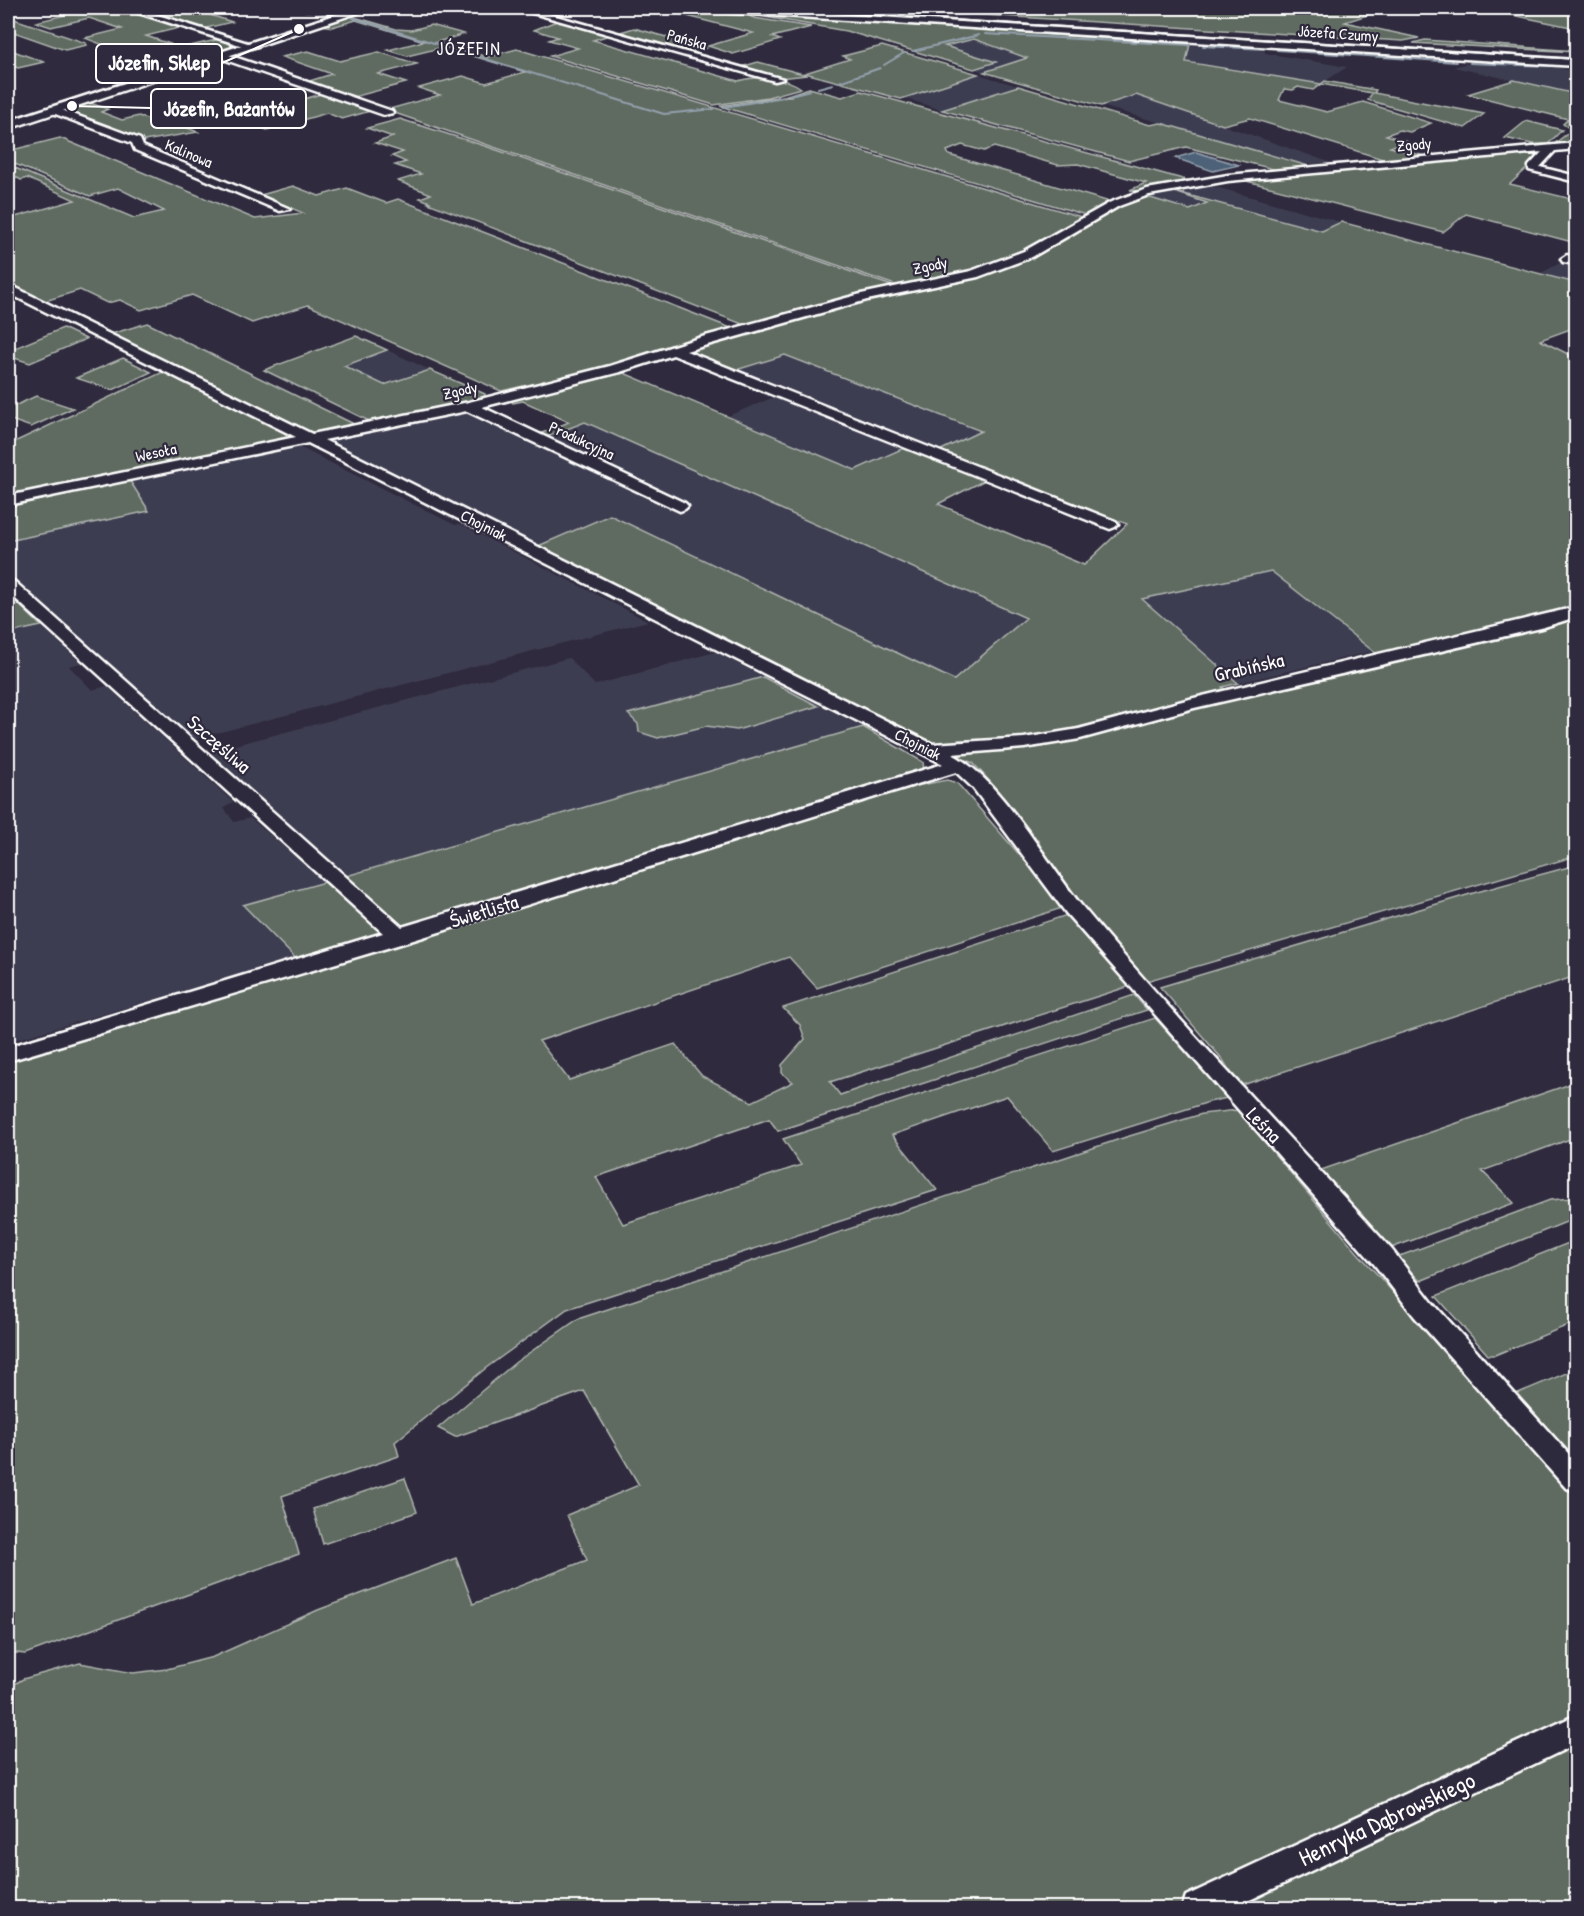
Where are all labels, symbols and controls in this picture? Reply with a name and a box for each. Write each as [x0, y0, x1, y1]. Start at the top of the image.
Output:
street label: Józefa Czumy [1297, 19, 1379, 47]
street label: Pańska [665, 23, 709, 55]
district label: JÓZEFIN [437, 36, 501, 61]
callout: Józefin, Sklep [96, 44, 222, 83]
text: Józefin, Sklep [108, 48, 211, 78]
callout: Józefin, Bażantów [151, 89, 306, 128]
text: Józefin, Bażantów [163, 94, 295, 123]
street label: Zgody [1396, 132, 1432, 156]
street label: Kalinowa [162, 133, 216, 173]
street label: Zgody [911, 251, 949, 279]
street label: Zgody [441, 375, 480, 405]
street label: Produkcyjna [546, 415, 618, 465]
street label: Wesoła [134, 437, 178, 467]
street label: Chojniak [457, 504, 511, 546]
street label: Grabińska [1211, 645, 1287, 688]
street label: Szczęśliwa [182, 708, 257, 779]
street label: Chojniak [891, 723, 945, 765]
street label: Świetlista [446, 887, 521, 934]
street label: Leśna [1241, 1101, 1288, 1149]
street label: Henryka Dąbrowskiego [1293, 1763, 1480, 1873]

